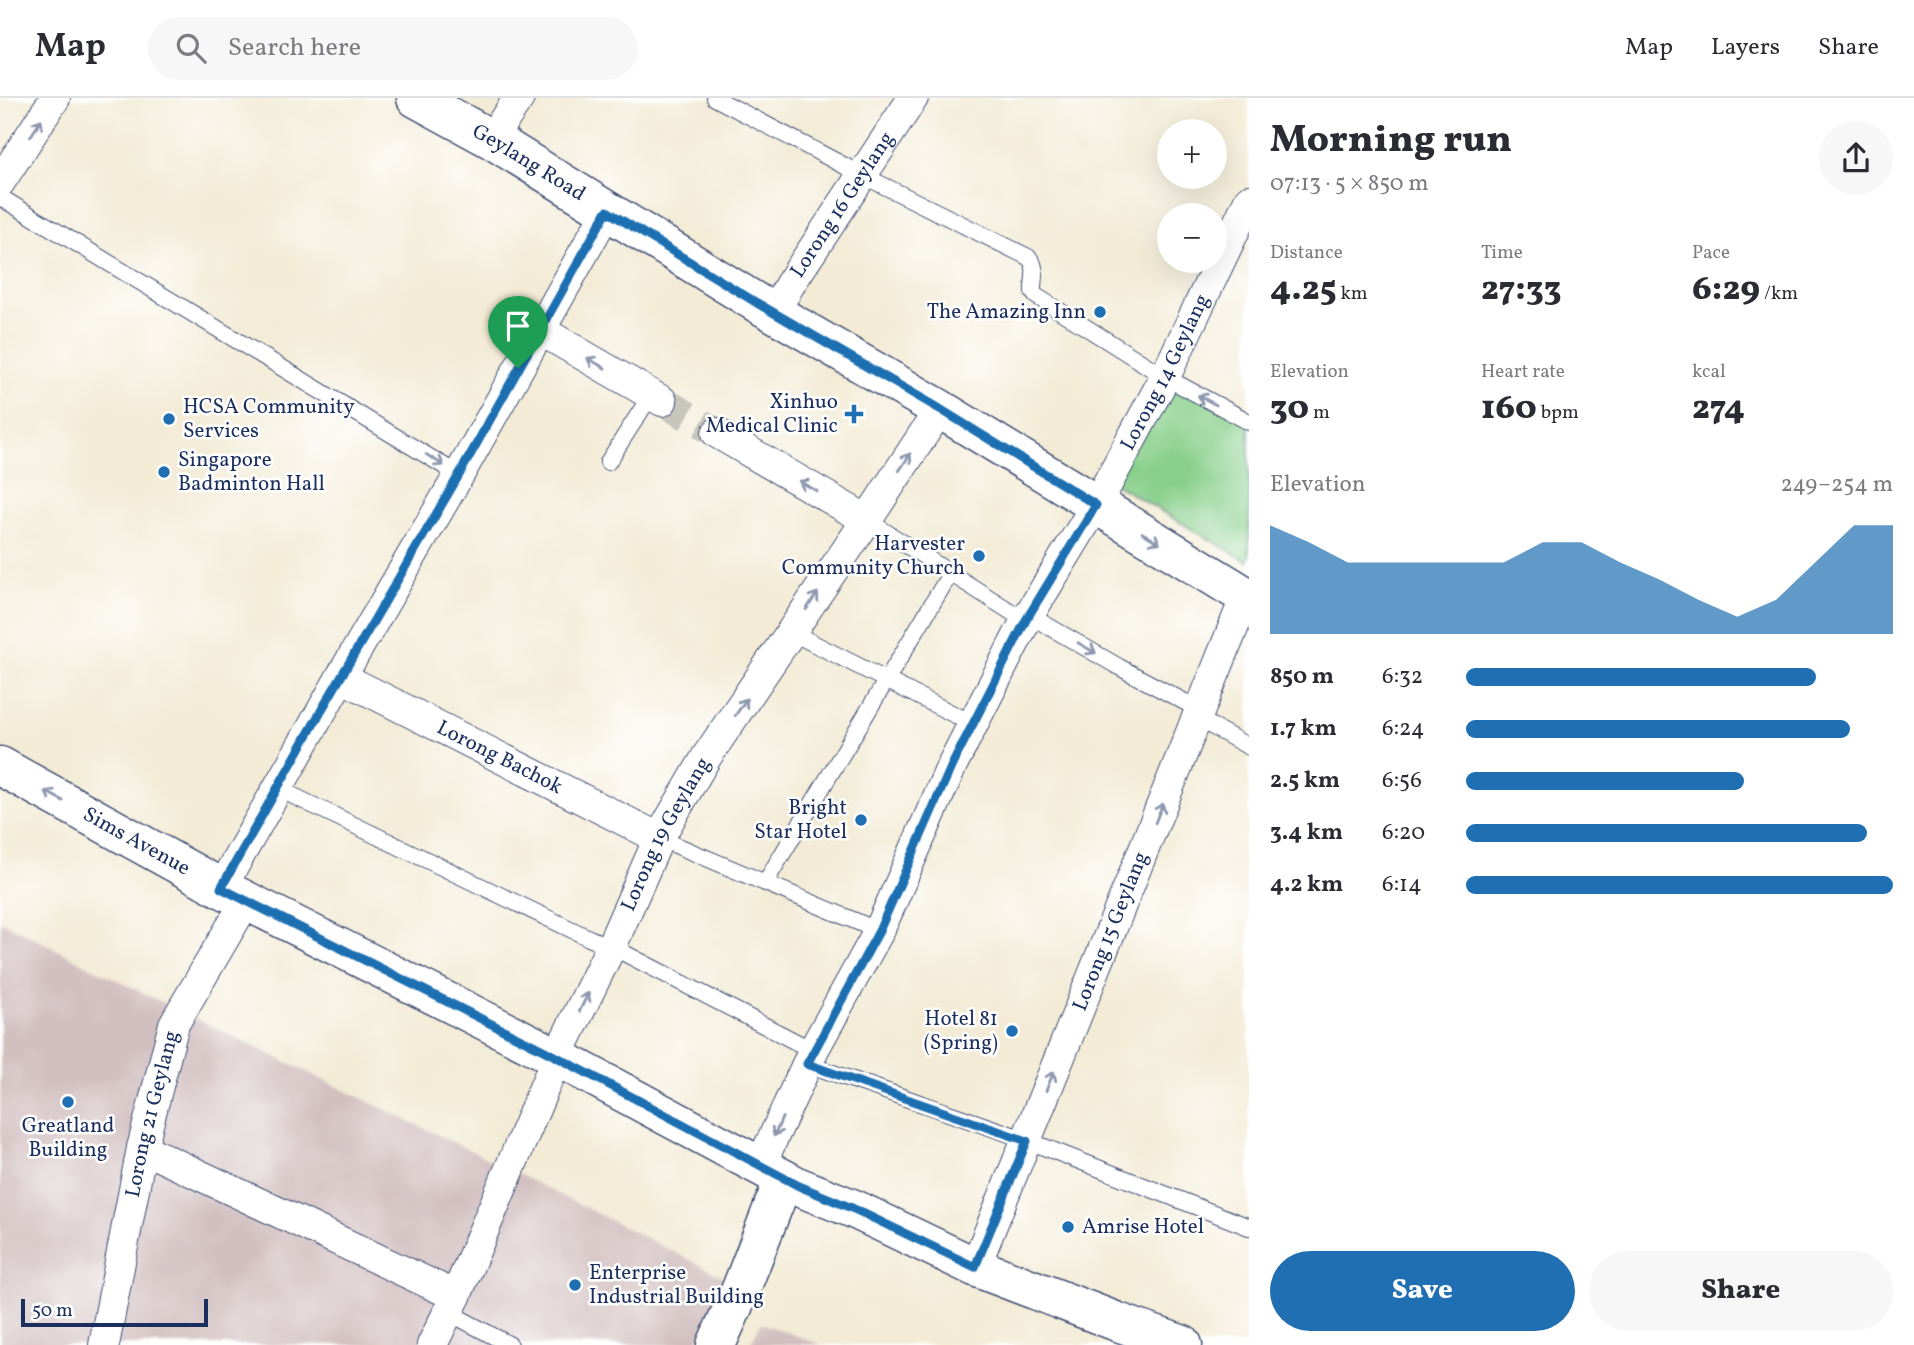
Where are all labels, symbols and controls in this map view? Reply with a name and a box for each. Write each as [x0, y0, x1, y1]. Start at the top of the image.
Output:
search box [148, 17, 638, 80]
text: Map [35, 25, 106, 71]
icon: search [172, 29, 210, 67]
text: Search here [228, 30, 361, 66]
text: Map [1625, 31, 1673, 65]
text: Layers [1711, 31, 1780, 65]
text: Share [1818, 31, 1879, 65]
text: Morning run [1270, 115, 1512, 168]
street label: Geylang Road [467, 117, 591, 208]
one-way arrow [29, 118, 43, 138]
map controls [1157, 119, 1227, 273]
button: + [1157, 119, 1227, 189]
button: share [1819, 121, 1893, 195]
street label: Lorong 16 Geylang [783, 126, 901, 284]
text: 07:13 · 5 × 850 m [1270, 168, 1429, 200]
button: − [1157, 203, 1227, 273]
text: Distance [1270, 240, 1343, 266]
text: Time [1481, 240, 1523, 266]
text: Pace [1692, 240, 1730, 266]
text: 4.25 [1270, 266, 1337, 314]
text: 27:33 [1481, 266, 1562, 314]
text: 6:29 [1692, 266, 1760, 314]
text: km [1337, 281, 1368, 307]
text: /km [1760, 281, 1798, 307]
street label: Lorong 14 Geylang [1113, 289, 1217, 456]
pin [488, 296, 548, 368]
place label: The Amazing Inn [927, 298, 1086, 327]
marker: The Amazing Inn [1092, 304, 1108, 320]
icon: arrive [499, 307, 537, 345]
one-way arrow [586, 356, 606, 370]
text: Elevation [1270, 359, 1349, 385]
text: Heart rate [1481, 359, 1565, 385]
text: kcal [1692, 359, 1726, 385]
text: 30 [1270, 385, 1309, 433]
text: 160 [1481, 385, 1537, 433]
text: 274 [1692, 385, 1745, 433]
place label: Xinhuo Medical Clinic [706, 388, 838, 441]
place label: HCSA Community Services [183, 393, 355, 446]
one-way arrow [1197, 393, 1218, 406]
text: m [1309, 400, 1330, 426]
text: bpm [1537, 400, 1579, 426]
marker: Xinhuo Medical Clinic [844, 404, 864, 424]
marker: HCSA Community Services [161, 411, 177, 427]
place label: Singapore Badminton Hall [178, 446, 325, 499]
one-way arrow [899, 452, 913, 472]
one-way arrow [424, 454, 444, 468]
marker: Singapore Badminton Hall [156, 464, 172, 480]
text: Elevation [1270, 469, 1366, 501]
text: 249–254 m [1781, 469, 1893, 501]
one-way arrow [798, 479, 819, 492]
place label: Harvester Community Church [782, 530, 965, 583]
one-way arrow [1141, 531, 1160, 546]
marker: Harvester Community Church [971, 548, 987, 564]
one-way arrow [805, 592, 819, 611]
one-way arrow [1076, 641, 1096, 655]
text: 850 m [1270, 661, 1334, 693]
text: 6:32 [1382, 661, 1423, 693]
one-way arrow [734, 698, 748, 717]
street label: Lorong Bachok [432, 713, 568, 802]
text: 1.7 km [1270, 713, 1337, 745]
text: 6:24 [1382, 713, 1424, 745]
street label: Lorong 19 Geylang [614, 752, 718, 916]
text: 2.5 km [1270, 765, 1340, 797]
text: 6:56 [1382, 765, 1422, 797]
one-way arrow [45, 789, 65, 803]
place label: Bright Star Hotel [754, 794, 847, 847]
street label: Sims Avenue [78, 800, 195, 883]
one-way arrow [1153, 802, 1166, 824]
marker: Bright Star Hotel [853, 812, 869, 828]
text: 3.4 km [1270, 817, 1343, 849]
text: 6:20 [1382, 817, 1425, 849]
street label: Lorong 15 Geylang [1065, 847, 1156, 1015]
text: 4.2 km [1270, 869, 1343, 901]
text: 6:14 [1382, 869, 1422, 901]
one-way arrow [578, 992, 592, 1013]
place label: Hotel 81 (Spring) [924, 1005, 998, 1058]
marker: Hotel 81 (Spring) [1004, 1023, 1020, 1039]
street label: Lorong 21 Geylang [118, 1028, 186, 1200]
one-way arrow [1045, 1071, 1058, 1092]
marker: Greatland Building [60, 1094, 76, 1110]
place label: Greatland Building [22, 1112, 114, 1165]
one-way arrow [771, 1116, 784, 1137]
place label: Amrise Hotel [1082, 1213, 1204, 1242]
marker: Amrise Hotel [1060, 1219, 1076, 1235]
button: Save [1270, 1251, 1575, 1331]
button: Share [1589, 1251, 1893, 1331]
place label: Enterprise Industrial Building [589, 1259, 764, 1312]
marker: Enterprise Industrial Building [567, 1277, 583, 1293]
scale bar [21, 1296, 208, 1328]
text: 50 m [32, 1298, 73, 1324]

